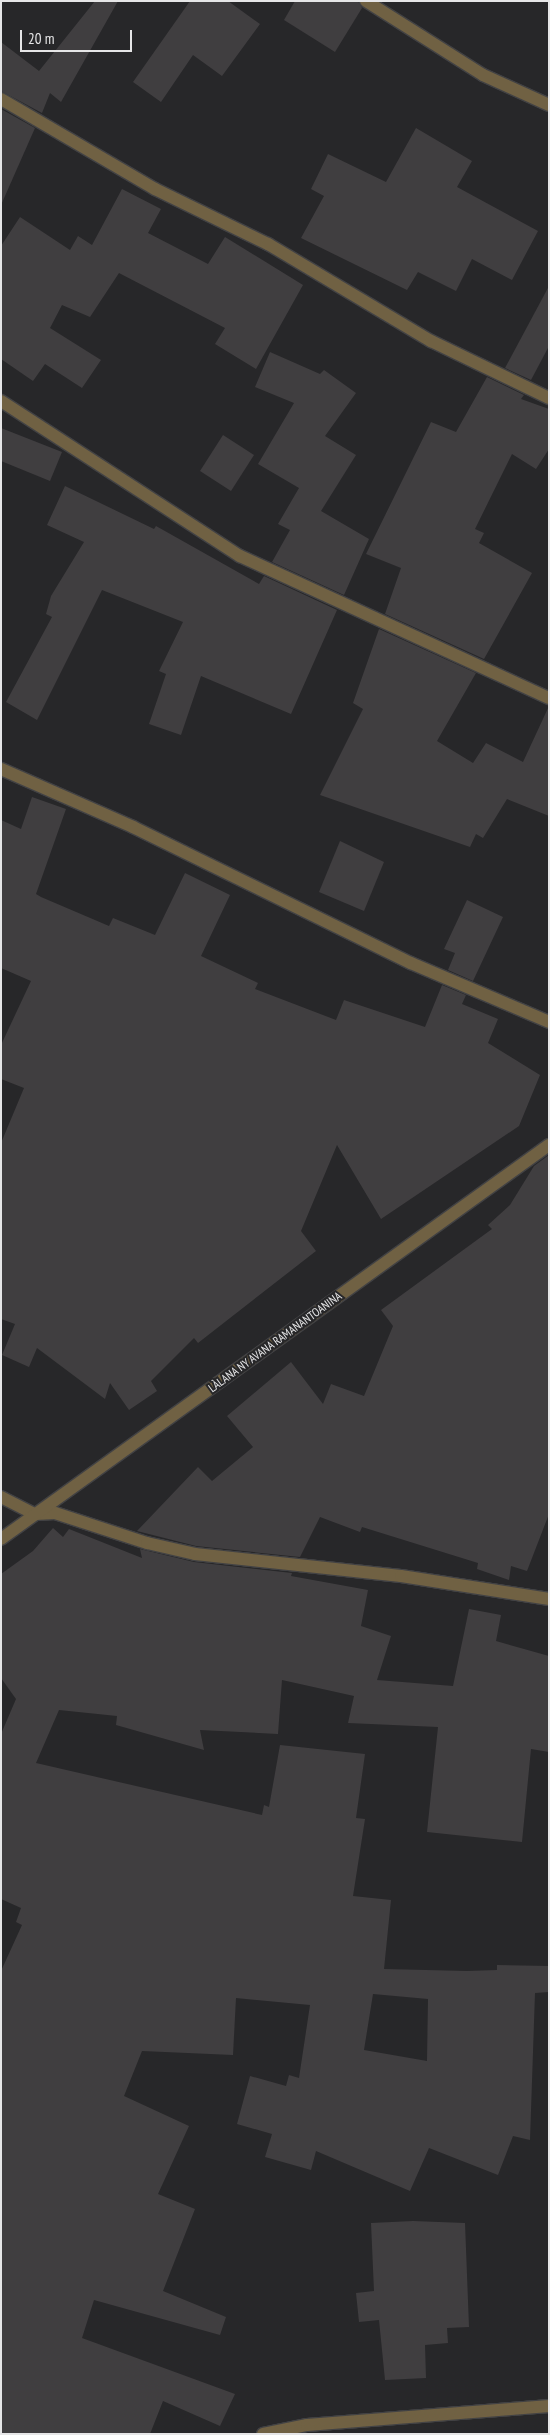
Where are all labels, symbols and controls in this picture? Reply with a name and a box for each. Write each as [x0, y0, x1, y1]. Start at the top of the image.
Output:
scale bar [22, 20, 135, 52]
text: 20 m [28, 29, 54, 48]
street label: LÀLANA NY AVANA RAMANANTOANINA [205, 1288, 345, 1396]

